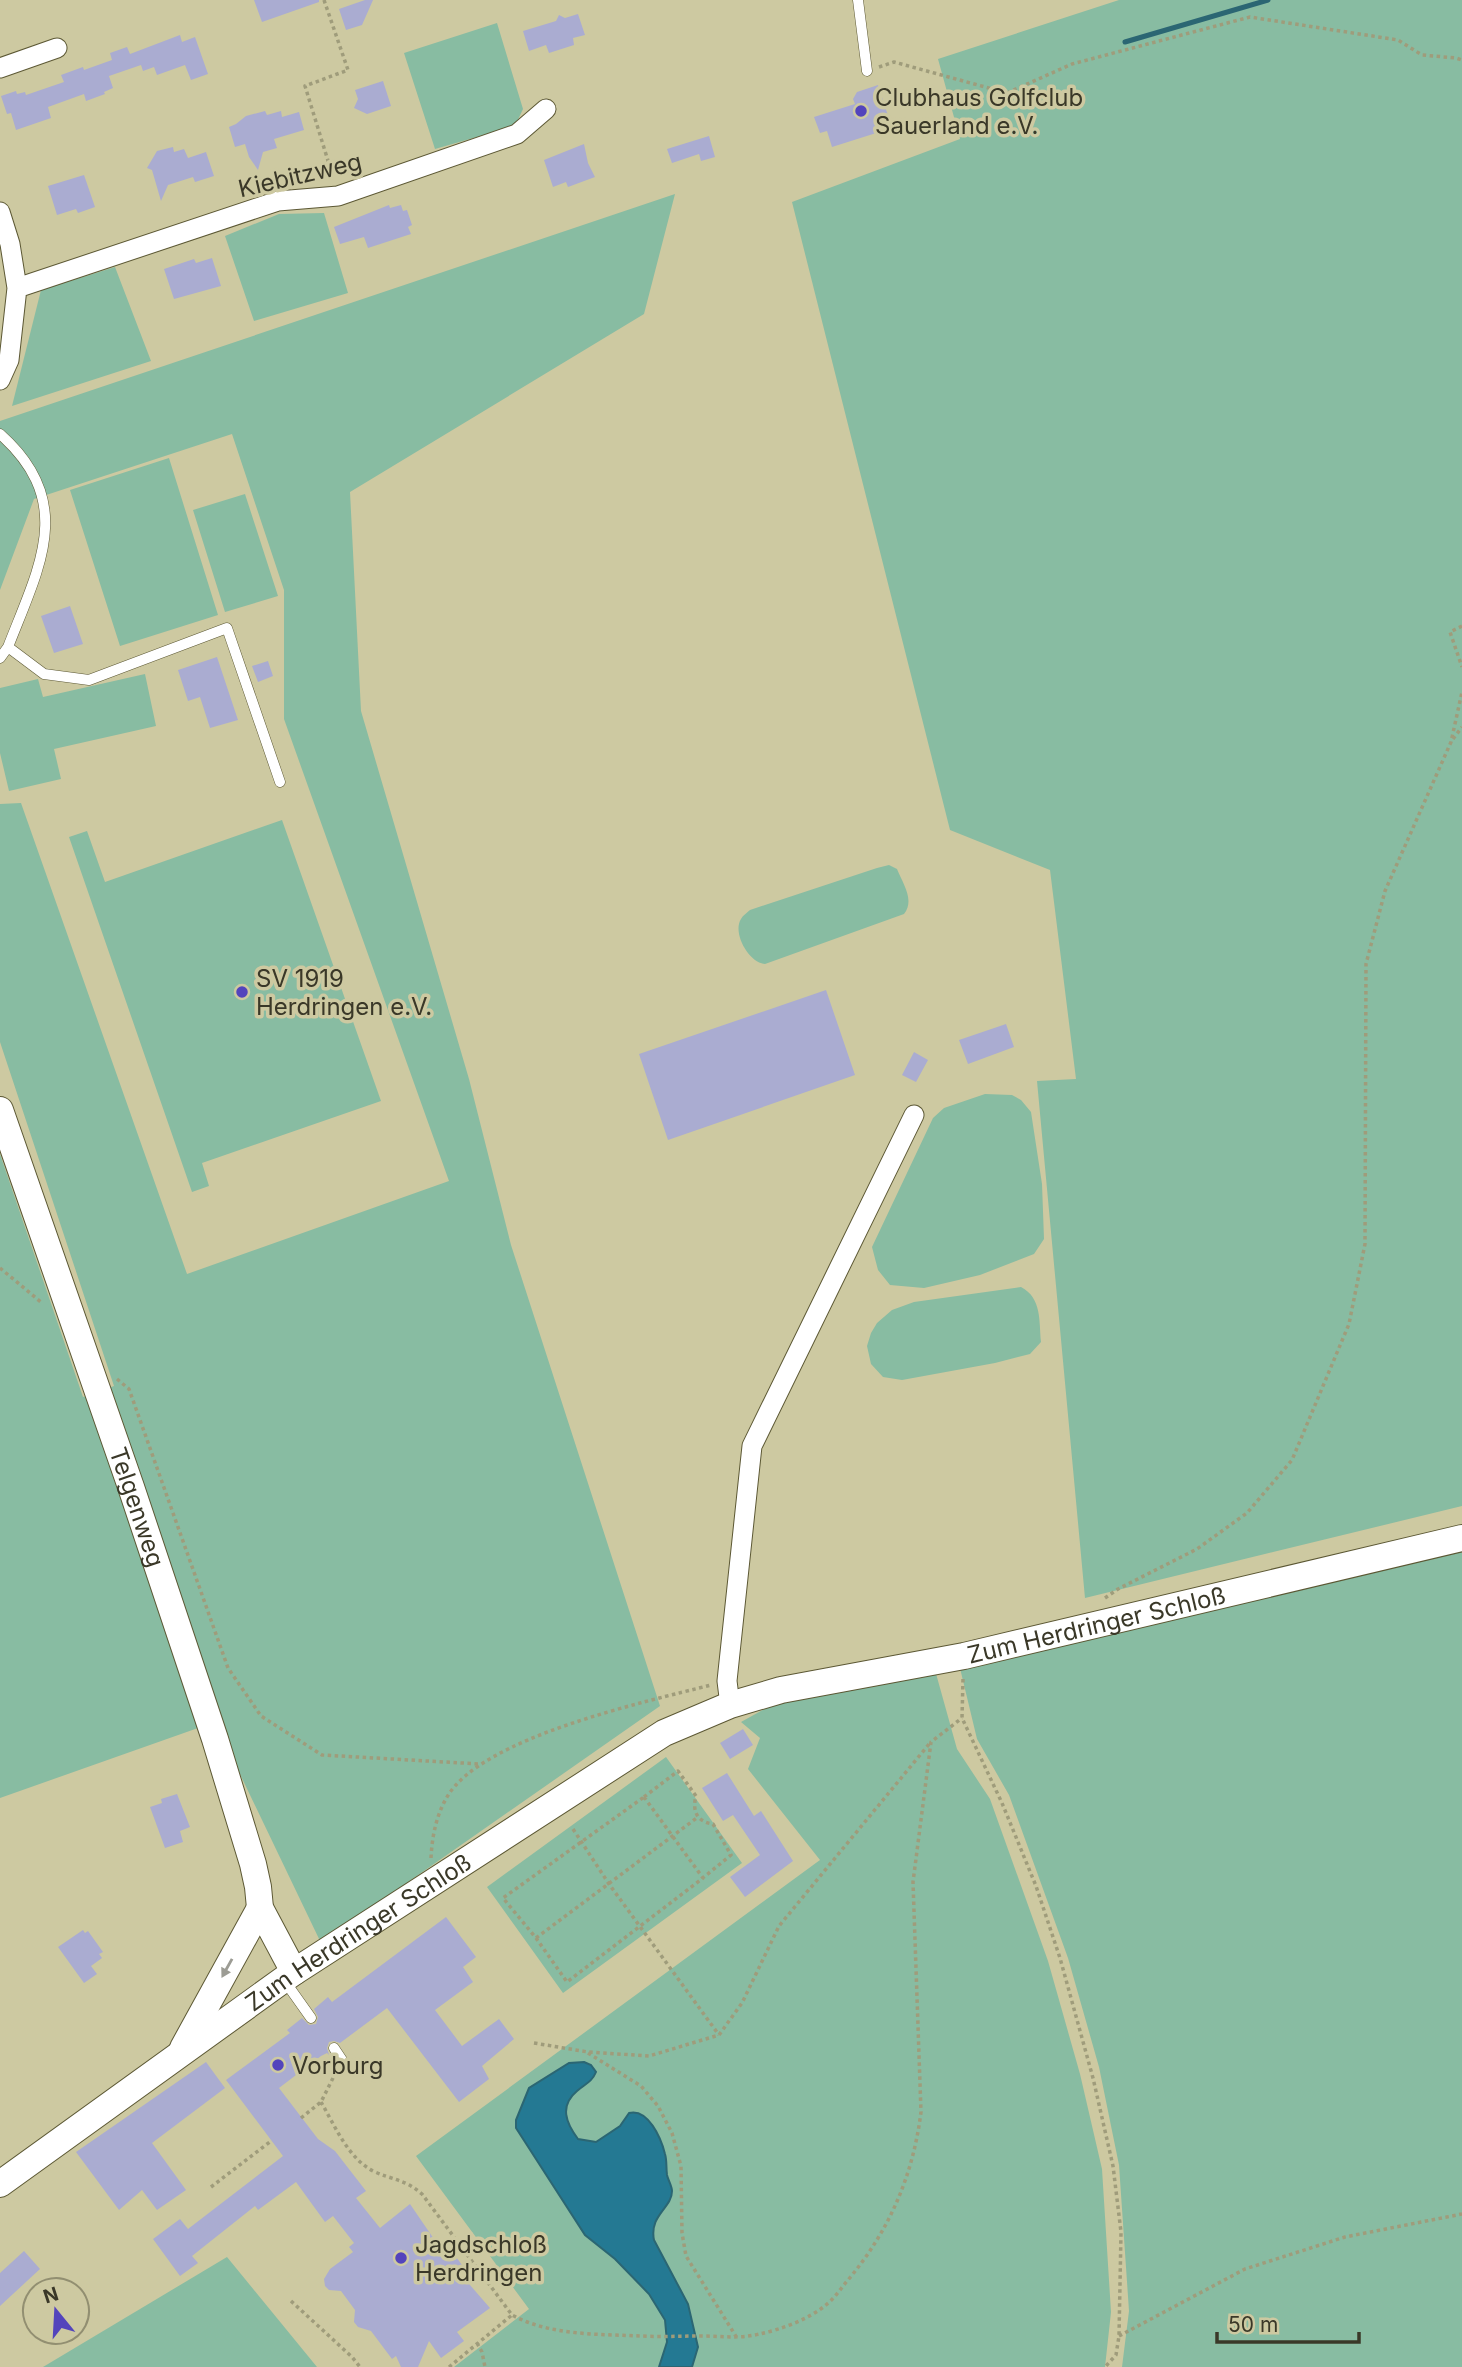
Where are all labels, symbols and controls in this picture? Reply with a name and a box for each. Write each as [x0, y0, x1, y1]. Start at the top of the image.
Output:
place label: Clubhaus Golfclub Sauerland e.V. [875, 83, 1083, 140]
marker: Clubhaus Golfclub Sauerland e.V. [853, 103, 869, 119]
street label: Kiebitzweg [235, 147, 365, 203]
place label: SV 1919 Herdringen e.V. [256, 964, 432, 1021]
marker: SV 1919 Herdringen e.V. [234, 984, 250, 1000]
street label: Telgenweg [104, 1443, 171, 1570]
street label: Zum Herdringer Schloß [964, 1580, 1228, 1669]
street label: Zum Herdringer Schloß [240, 1847, 476, 2017]
one-way arrow [221, 1958, 233, 1978]
place label: Vorburg [292, 2051, 383, 2080]
marker: Vorburg [270, 2057, 286, 2073]
place label: Jagdschloß Herdringen [415, 2230, 547, 2287]
marker: Jagdschloß Herdringen [393, 2250, 409, 2266]
north arrow [21, 2276, 91, 2346]
text: N [40, 2282, 61, 2308]
scale bar [1217, 2300, 1359, 2344]
text: 50 m [1228, 2312, 1278, 2337]

